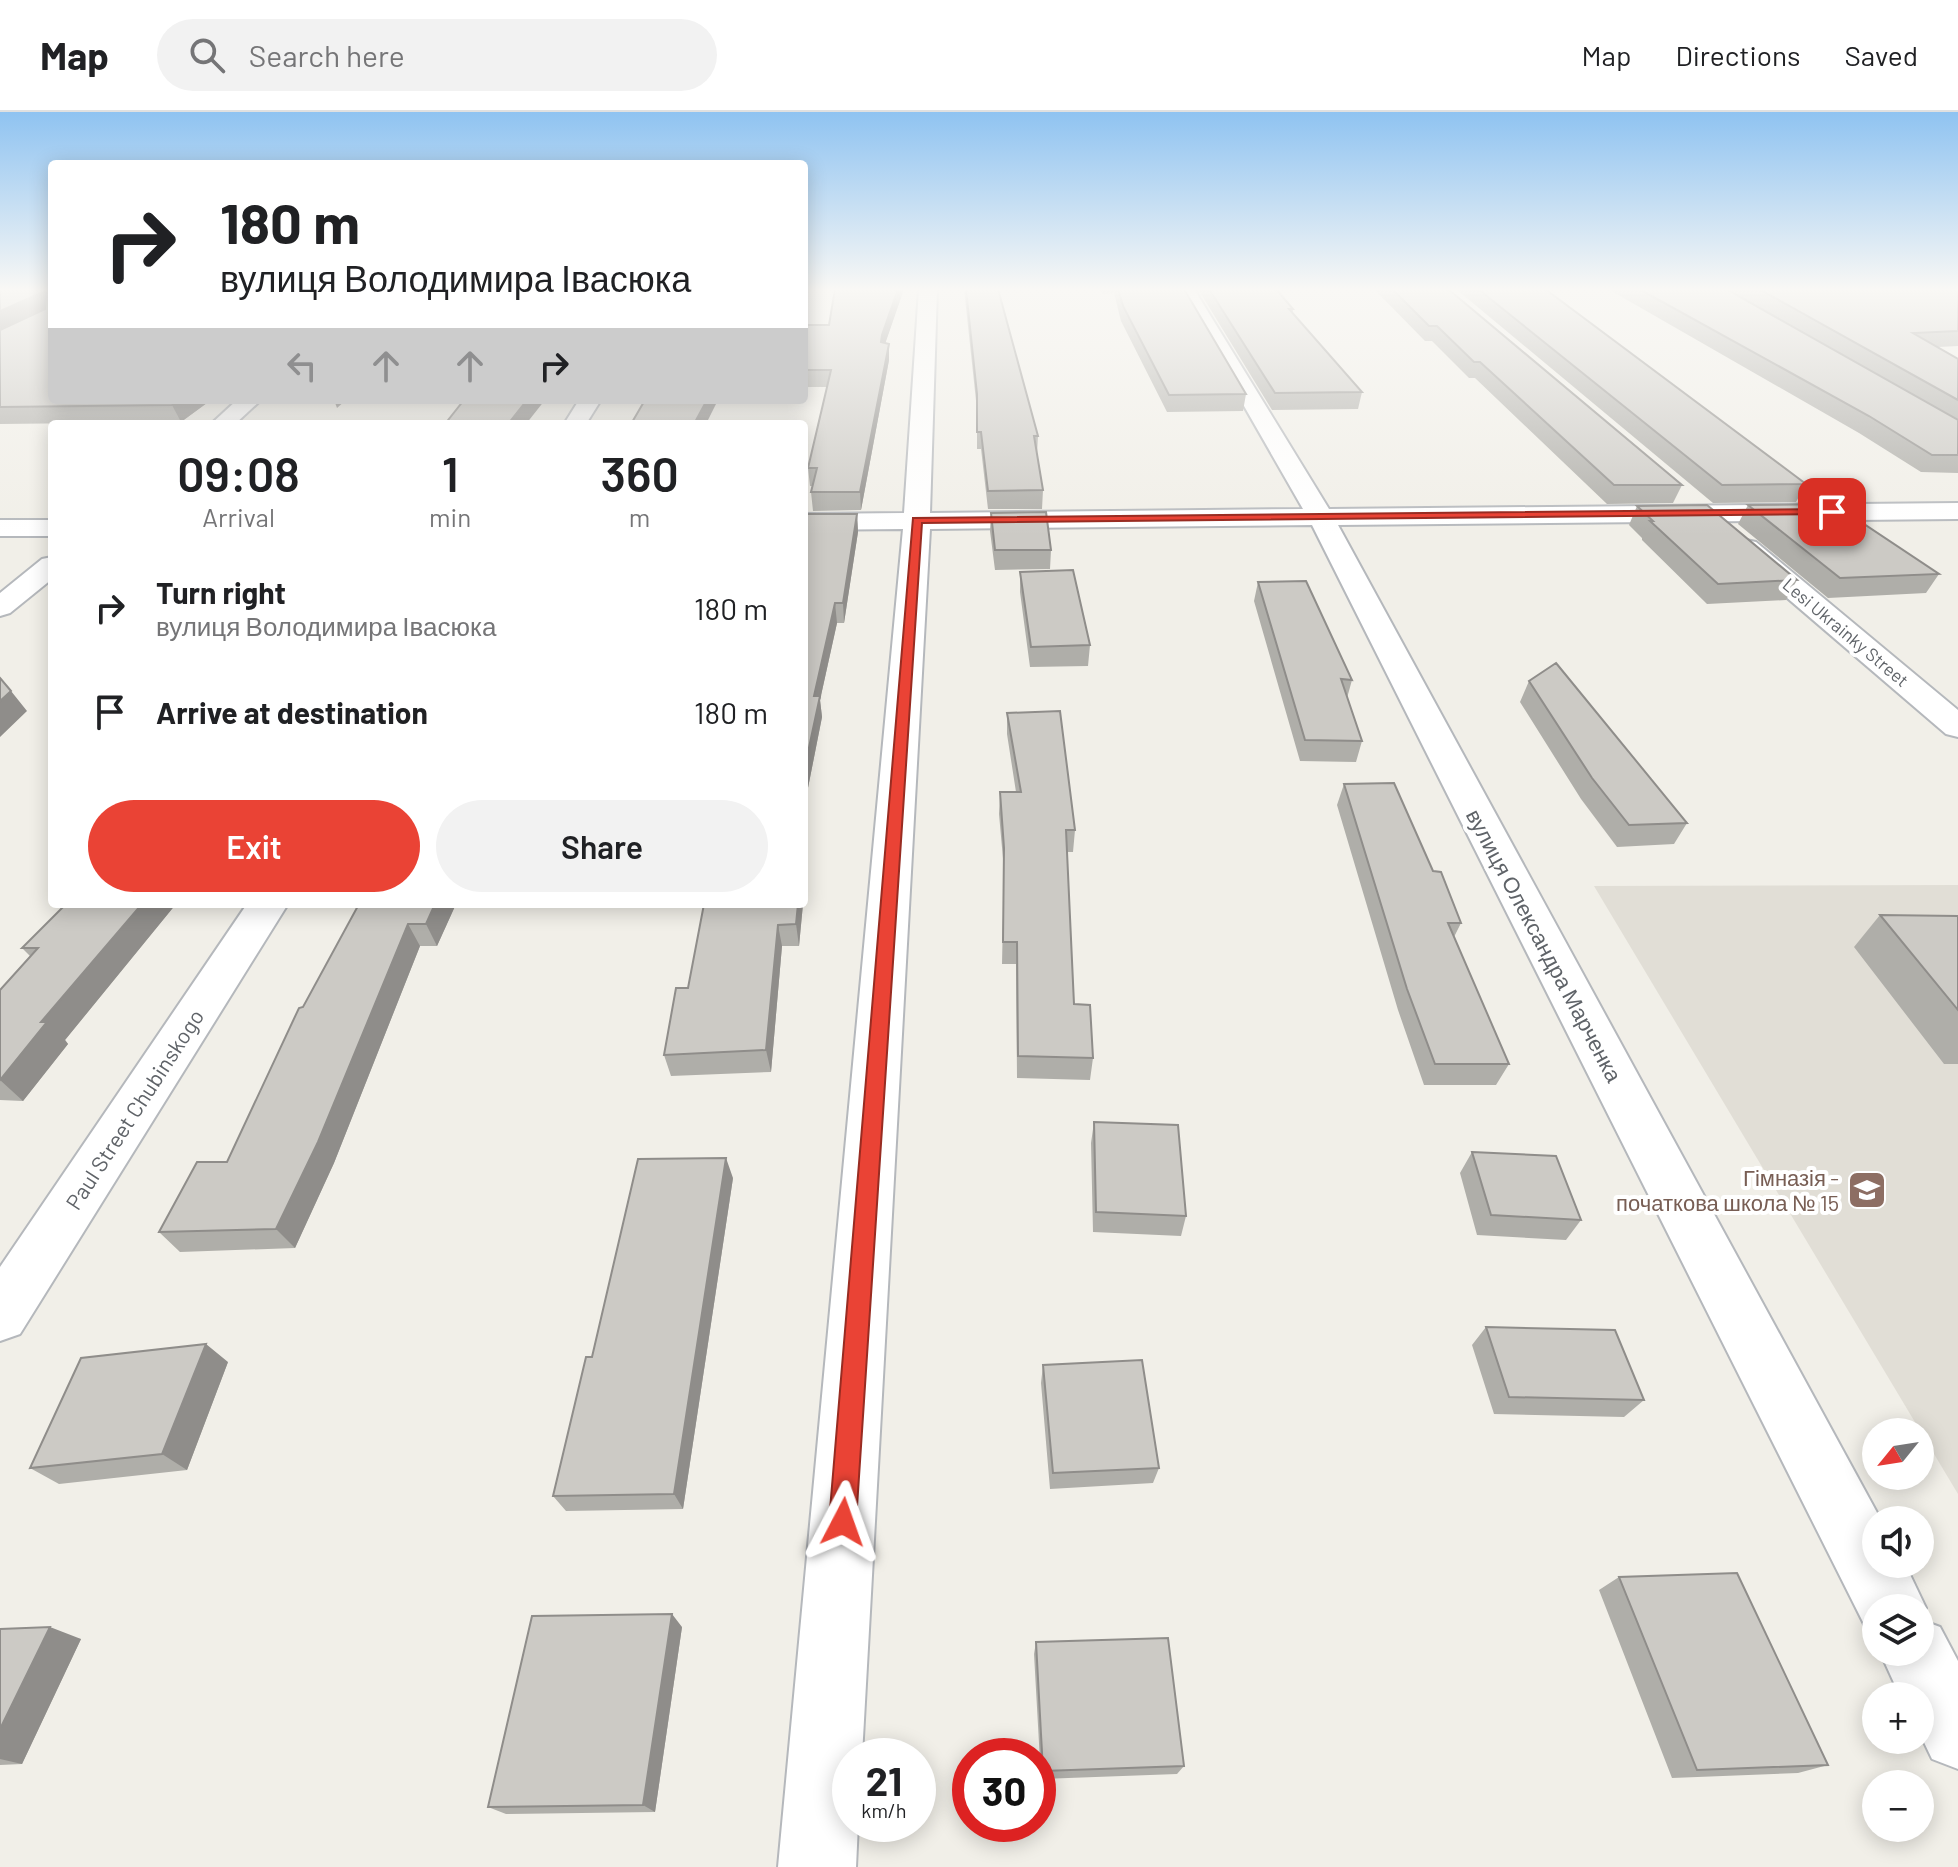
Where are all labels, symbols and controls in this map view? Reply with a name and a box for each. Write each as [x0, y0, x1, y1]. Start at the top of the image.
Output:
search box [157, 19, 717, 91]
text: Map [40, 32, 109, 78]
icon: search [185, 33, 229, 77]
text: Search here [249, 37, 405, 73]
text: Map [1582, 38, 1631, 72]
text: Directions [1675, 38, 1801, 72]
text: Saved [1845, 38, 1918, 72]
text: 180 m [220, 188, 360, 255]
icon: right [88, 192, 192, 296]
text: вулиця Володимира Івасюка [220, 256, 691, 299]
icon: left [280, 344, 324, 388]
icon: ahead [364, 344, 408, 388]
icon: ahead [448, 344, 492, 388]
icon: right [532, 344, 576, 388]
text: 09:08 [177, 444, 300, 502]
text: 1 [442, 444, 459, 502]
text: 360 [601, 444, 679, 502]
pin [1798, 478, 1866, 546]
icon: arrive [1810, 490, 1854, 534]
text: Arrival [202, 501, 275, 532]
text: min [429, 501, 471, 532]
text: m [629, 501, 650, 532]
street label: Lesi Ukrainky Street [1779, 573, 1913, 691]
text: Turn right [156, 574, 286, 610]
icon: right [88, 586, 132, 630]
text: 180 m [694, 590, 768, 626]
text: вулиця Володимира Івасюка [156, 610, 496, 641]
icon: arrive [88, 690, 132, 734]
text: Arrive at destination [156, 694, 428, 730]
text: 180 m [694, 694, 768, 730]
button: Exit [88, 800, 420, 892]
button: Share [436, 800, 768, 892]
street label: вулиця Олександра Марченка [1461, 804, 1629, 1087]
street label: Paul Street Chubinskogo [60, 1004, 208, 1214]
place label: Гімназія - початкова школа № 15 [1616, 1164, 1839, 1215]
school or university icon: Гімназія - початкова школа № 15 [1846, 1169, 1888, 1211]
north arrow [1862, 1418, 1934, 1490]
map controls [1862, 1418, 1934, 1842]
position arrow [801, 1480, 885, 1564]
button: sound [1862, 1506, 1934, 1578]
button: layers [1862, 1594, 1934, 1666]
button: + [1862, 1682, 1934, 1754]
speed limit sign: 30 [952, 1738, 1056, 1842]
text: 21 [866, 1756, 902, 1804]
button: − [1862, 1770, 1934, 1842]
text: km/h [861, 1798, 907, 1822]

